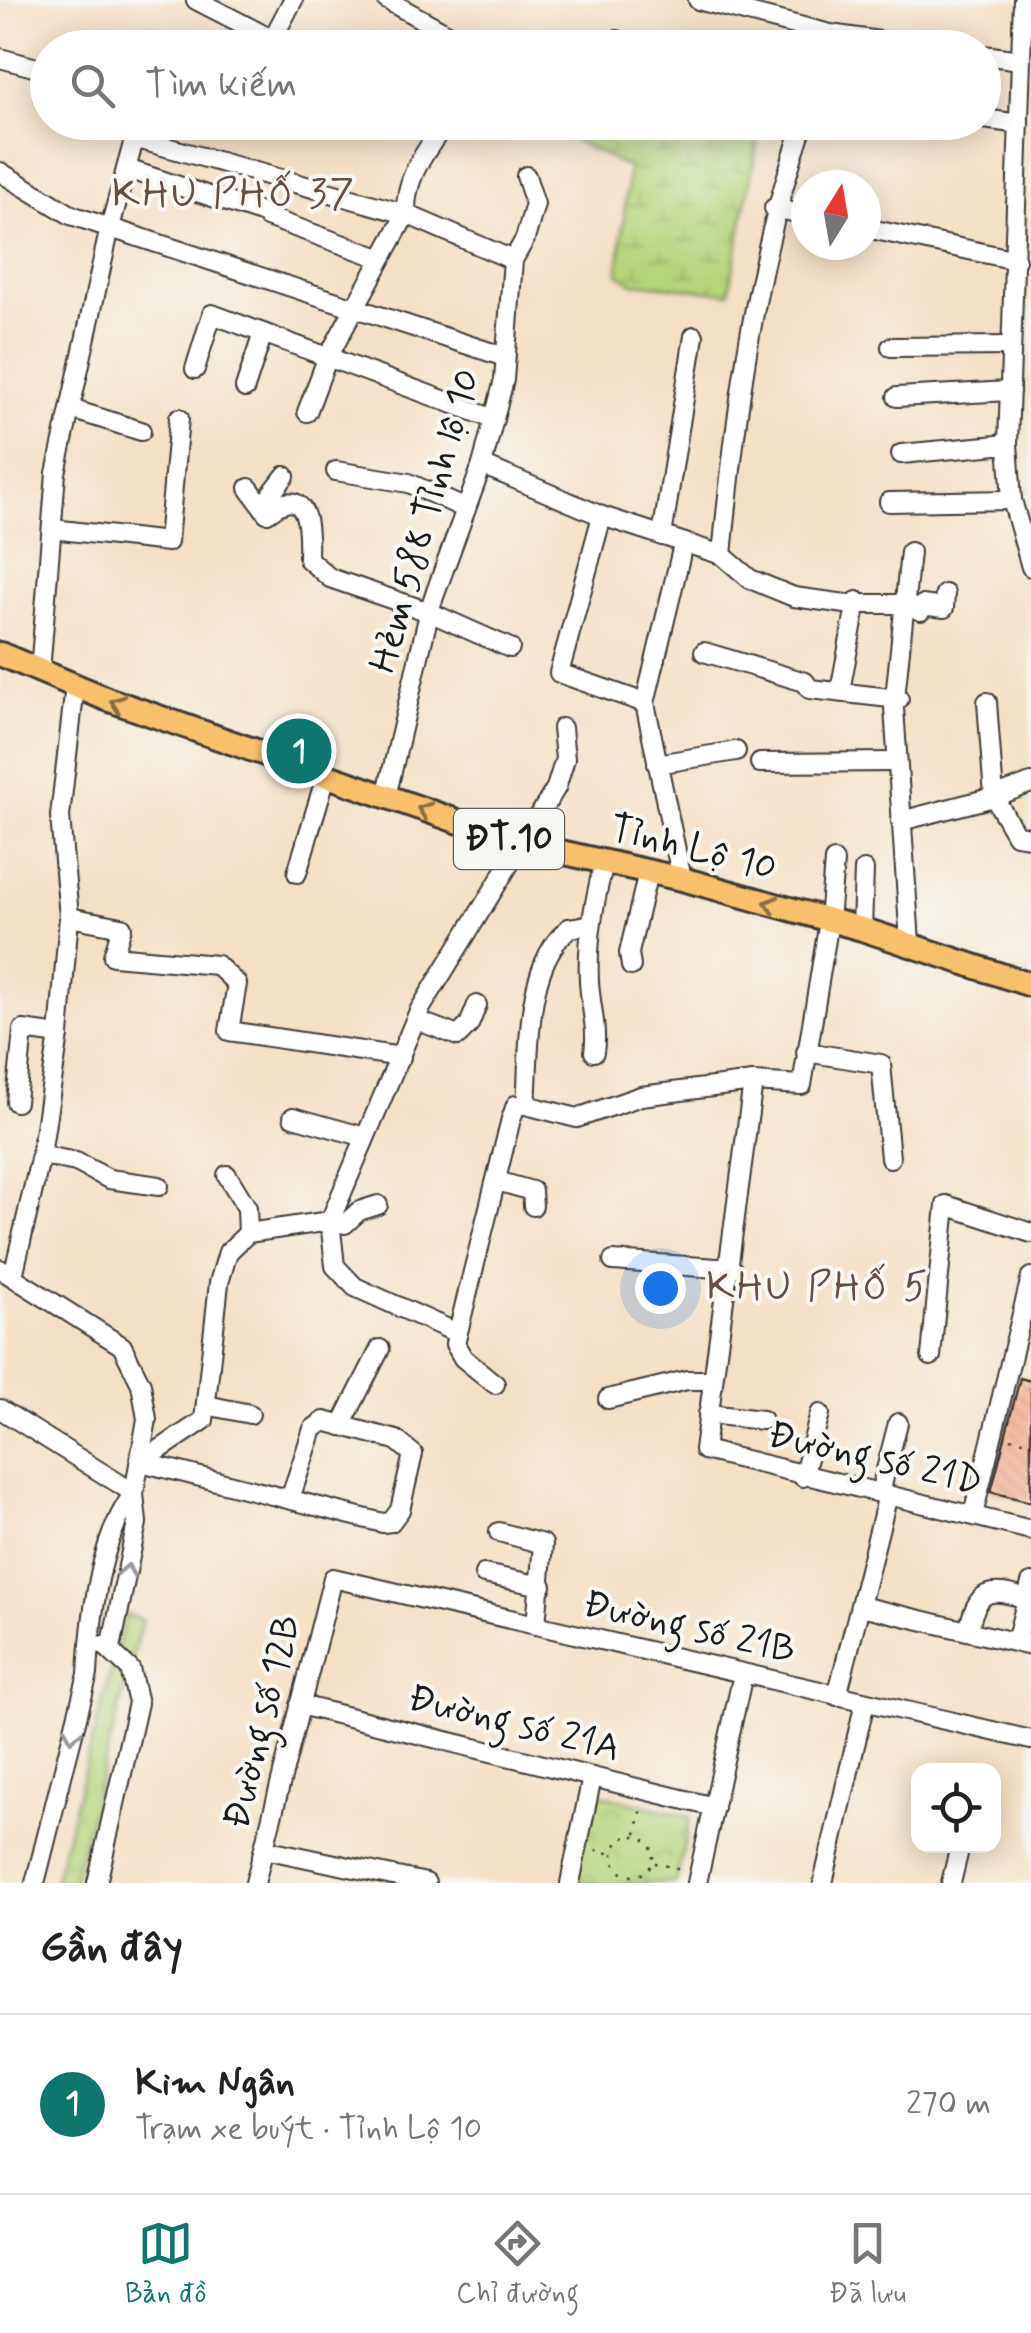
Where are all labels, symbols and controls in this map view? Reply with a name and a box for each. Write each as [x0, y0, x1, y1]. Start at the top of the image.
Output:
search box [30, 30, 1001, 140]
icon: search [65, 58, 120, 113]
text: Tìm kiếm [145, 61, 297, 110]
district label: KHU PHỐ 37 [112, 169, 356, 221]
north arrow [791, 170, 881, 260]
street label: Hẻm 588 Tỉnh lộ 10 [359, 363, 493, 679]
one-way arrow [109, 695, 127, 715]
pin: 1 [266, 714, 332, 788]
one-way arrow [416, 801, 433, 822]
street label: Tỉnh Lộ 10 [604, 805, 782, 893]
road number: ĐT.10 [454, 809, 564, 869]
one-way arrow [763, 895, 780, 916]
district label: KHU PHỐ 5 [706, 1262, 930, 1314]
your location [635, 1263, 686, 1314]
street label: Đường số 21D [762, 1411, 987, 1511]
one-way arrow [116, 1563, 137, 1580]
street label: Đường số 21B [577, 1580, 800, 1680]
street label: Đường số 12B [213, 1610, 317, 1835]
street label: Đường số 21A [402, 1674, 625, 1778]
one-way arrow [63, 1726, 84, 1743]
map controls [911, 1763, 1001, 1853]
button: locate [911, 1763, 1001, 1853]
text: Gần đây [40, 1921, 183, 1976]
text: Kim Ngân [135, 2059, 295, 2108]
text: 1 [65, 2083, 80, 2125]
text: 270 m [906, 2083, 991, 2125]
text: Trạm xe buýt · Tỉnh Lộ 10 [135, 2108, 482, 2150]
tab: Bản đồ [125, 2216, 207, 2313]
tab: Chỉ đường [456, 2216, 579, 2313]
tab: Đã lưu [829, 2216, 906, 2313]

